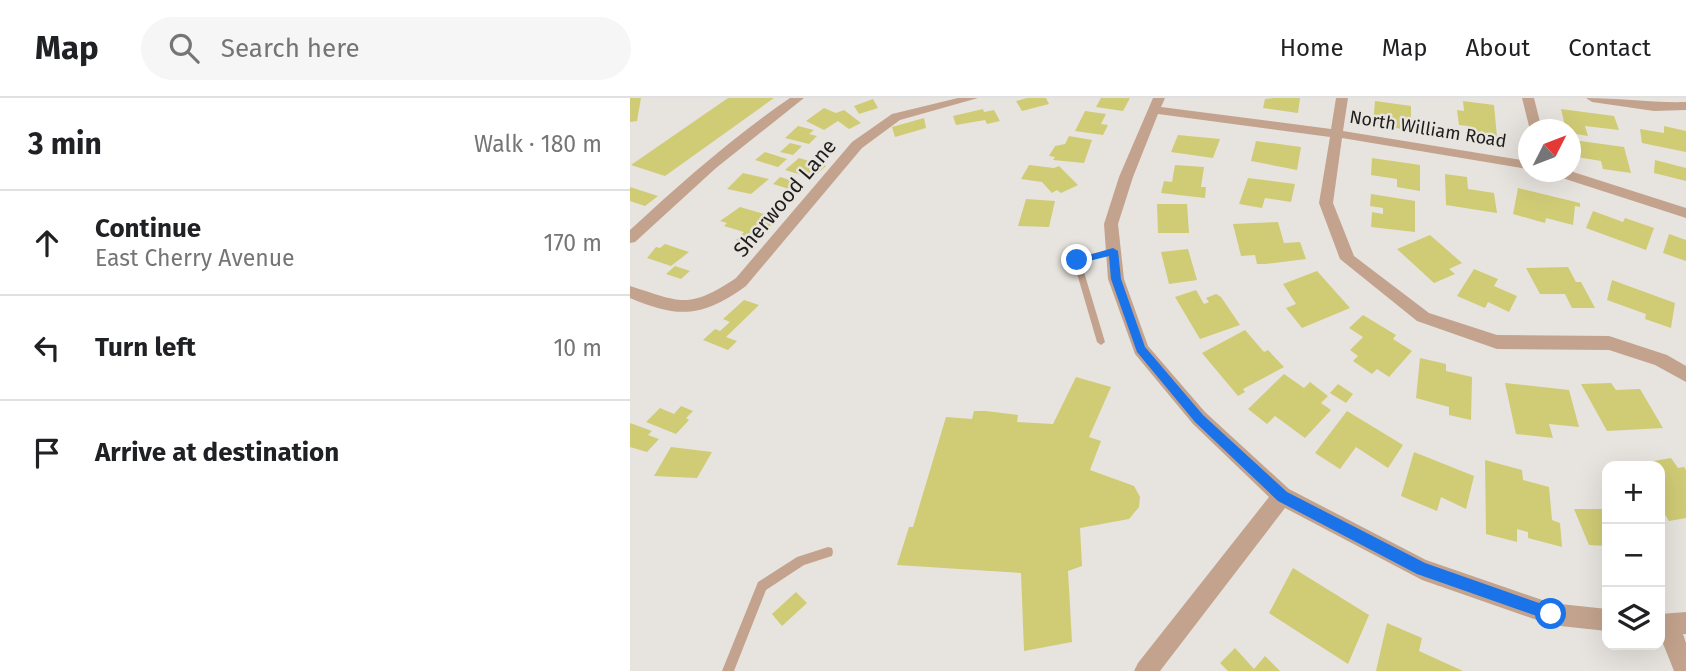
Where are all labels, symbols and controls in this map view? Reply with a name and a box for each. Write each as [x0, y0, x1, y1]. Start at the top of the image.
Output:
search box [141, 17, 631, 80]
text: Map [35, 28, 99, 68]
icon: search [165, 29, 203, 67]
text: Search here [221, 33, 360, 64]
text: Home [1280, 34, 1344, 62]
text: Map [1382, 34, 1428, 62]
text: About [1466, 34, 1530, 62]
text: Contact [1568, 34, 1651, 62]
street label: North William Road [1348, 106, 1508, 152]
north arrow [1518, 119, 1581, 182]
text: 3 min [28, 126, 102, 162]
text: Walk · 180 m [474, 130, 602, 158]
street label: Sherwood Lane [728, 134, 842, 262]
text: Continue [95, 213, 201, 244]
icon: ahead [28, 224, 66, 262]
text: 170 m [543, 229, 602, 257]
text: East Cherry Avenue [95, 244, 295, 272]
route end [1061, 244, 1092, 275]
icon: left [28, 329, 66, 367]
text: Turn left [95, 332, 196, 363]
text: 10 m [553, 334, 602, 362]
icon: arrive [28, 434, 66, 472]
text: Arrive at destination [95, 437, 339, 468]
map controls [1602, 461, 1665, 650]
button: + [1602, 461, 1665, 524]
button: − [1602, 524, 1665, 587]
button: layers [1602, 587, 1665, 650]
route start [1535, 598, 1566, 629]

